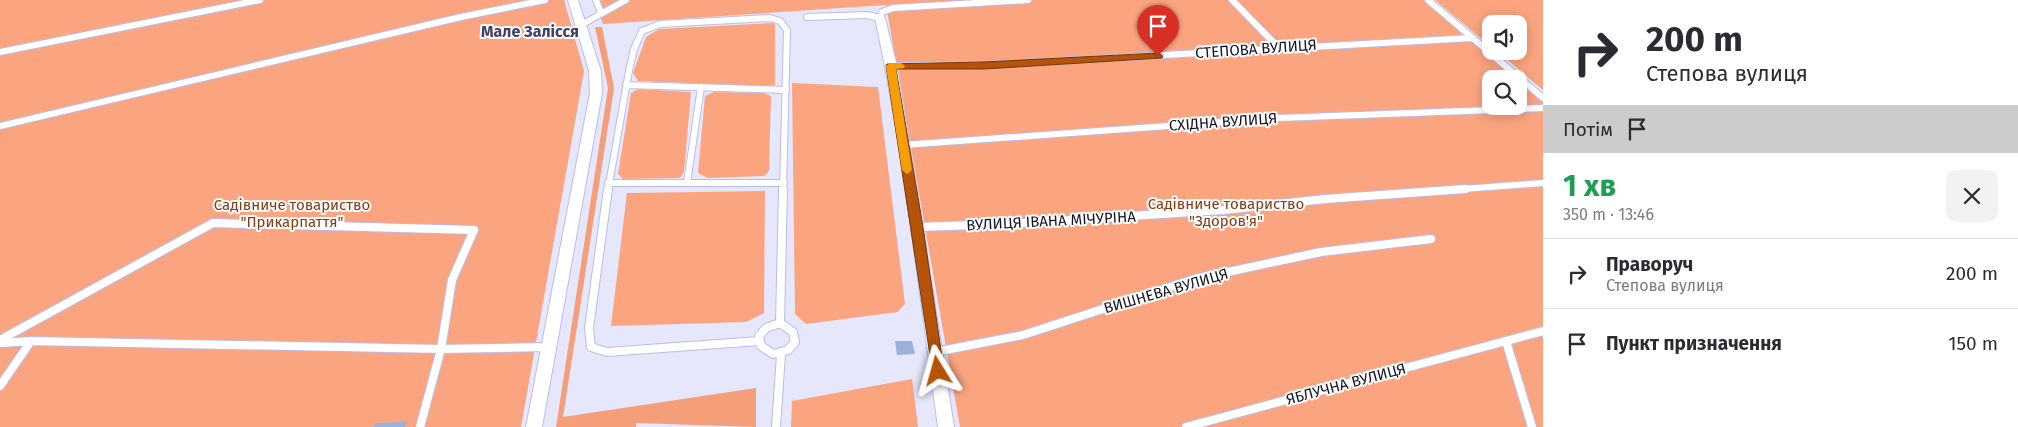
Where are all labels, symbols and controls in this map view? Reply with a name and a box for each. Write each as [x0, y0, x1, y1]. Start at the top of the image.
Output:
pin [1137, 5, 1179, 56]
icon: arrive [1144, 12, 1172, 40]
map controls [1482, 15, 1527, 115]
button: sound [1482, 15, 1527, 60]
text: 200 m [1646, 18, 1743, 60]
icon: right [1563, 20, 1628, 85]
district label: Мале Залісся [481, 22, 579, 41]
street label: СТЕПОВА ВУЛИЦЯ [1195, 36, 1317, 62]
text: Степова вулиця [1646, 60, 1808, 87]
button: search [1482, 70, 1527, 115]
street label: СХІДНА ВУЛИЦЯ [1168, 109, 1278, 135]
icon: arrive [1623, 115, 1651, 143]
text: Потім [1563, 118, 1613, 141]
text: 1 хв [1563, 168, 1616, 204]
button: close [1946, 170, 1998, 222]
park label: Садівниче товариство "Здоров'я" [1148, 195, 1304, 230]
park label: Садівниче товариство "Прикарпаття" [214, 196, 370, 231]
text: 350 m · 13:46 [1563, 205, 1654, 224]
street label: ВУЛИЦЯ ІВАНА МІЧУРІНА [966, 208, 1137, 234]
text: Праворуч [1606, 253, 1693, 276]
icon: right [1563, 260, 1591, 288]
text: 200 m [1946, 262, 1998, 285]
street label: ВИШНЕВА ВУЛИЦЯ [1102, 265, 1230, 317]
text: Степова вулиця [1606, 276, 1724, 295]
icon: arrive [1563, 330, 1591, 358]
text: Пункт призначення [1606, 332, 1782, 355]
text: 150 m [1948, 332, 1998, 355]
position arrow [911, 344, 963, 396]
street label: ЯБЛУЧНА ВУЛИЦЯ [1284, 359, 1408, 409]

